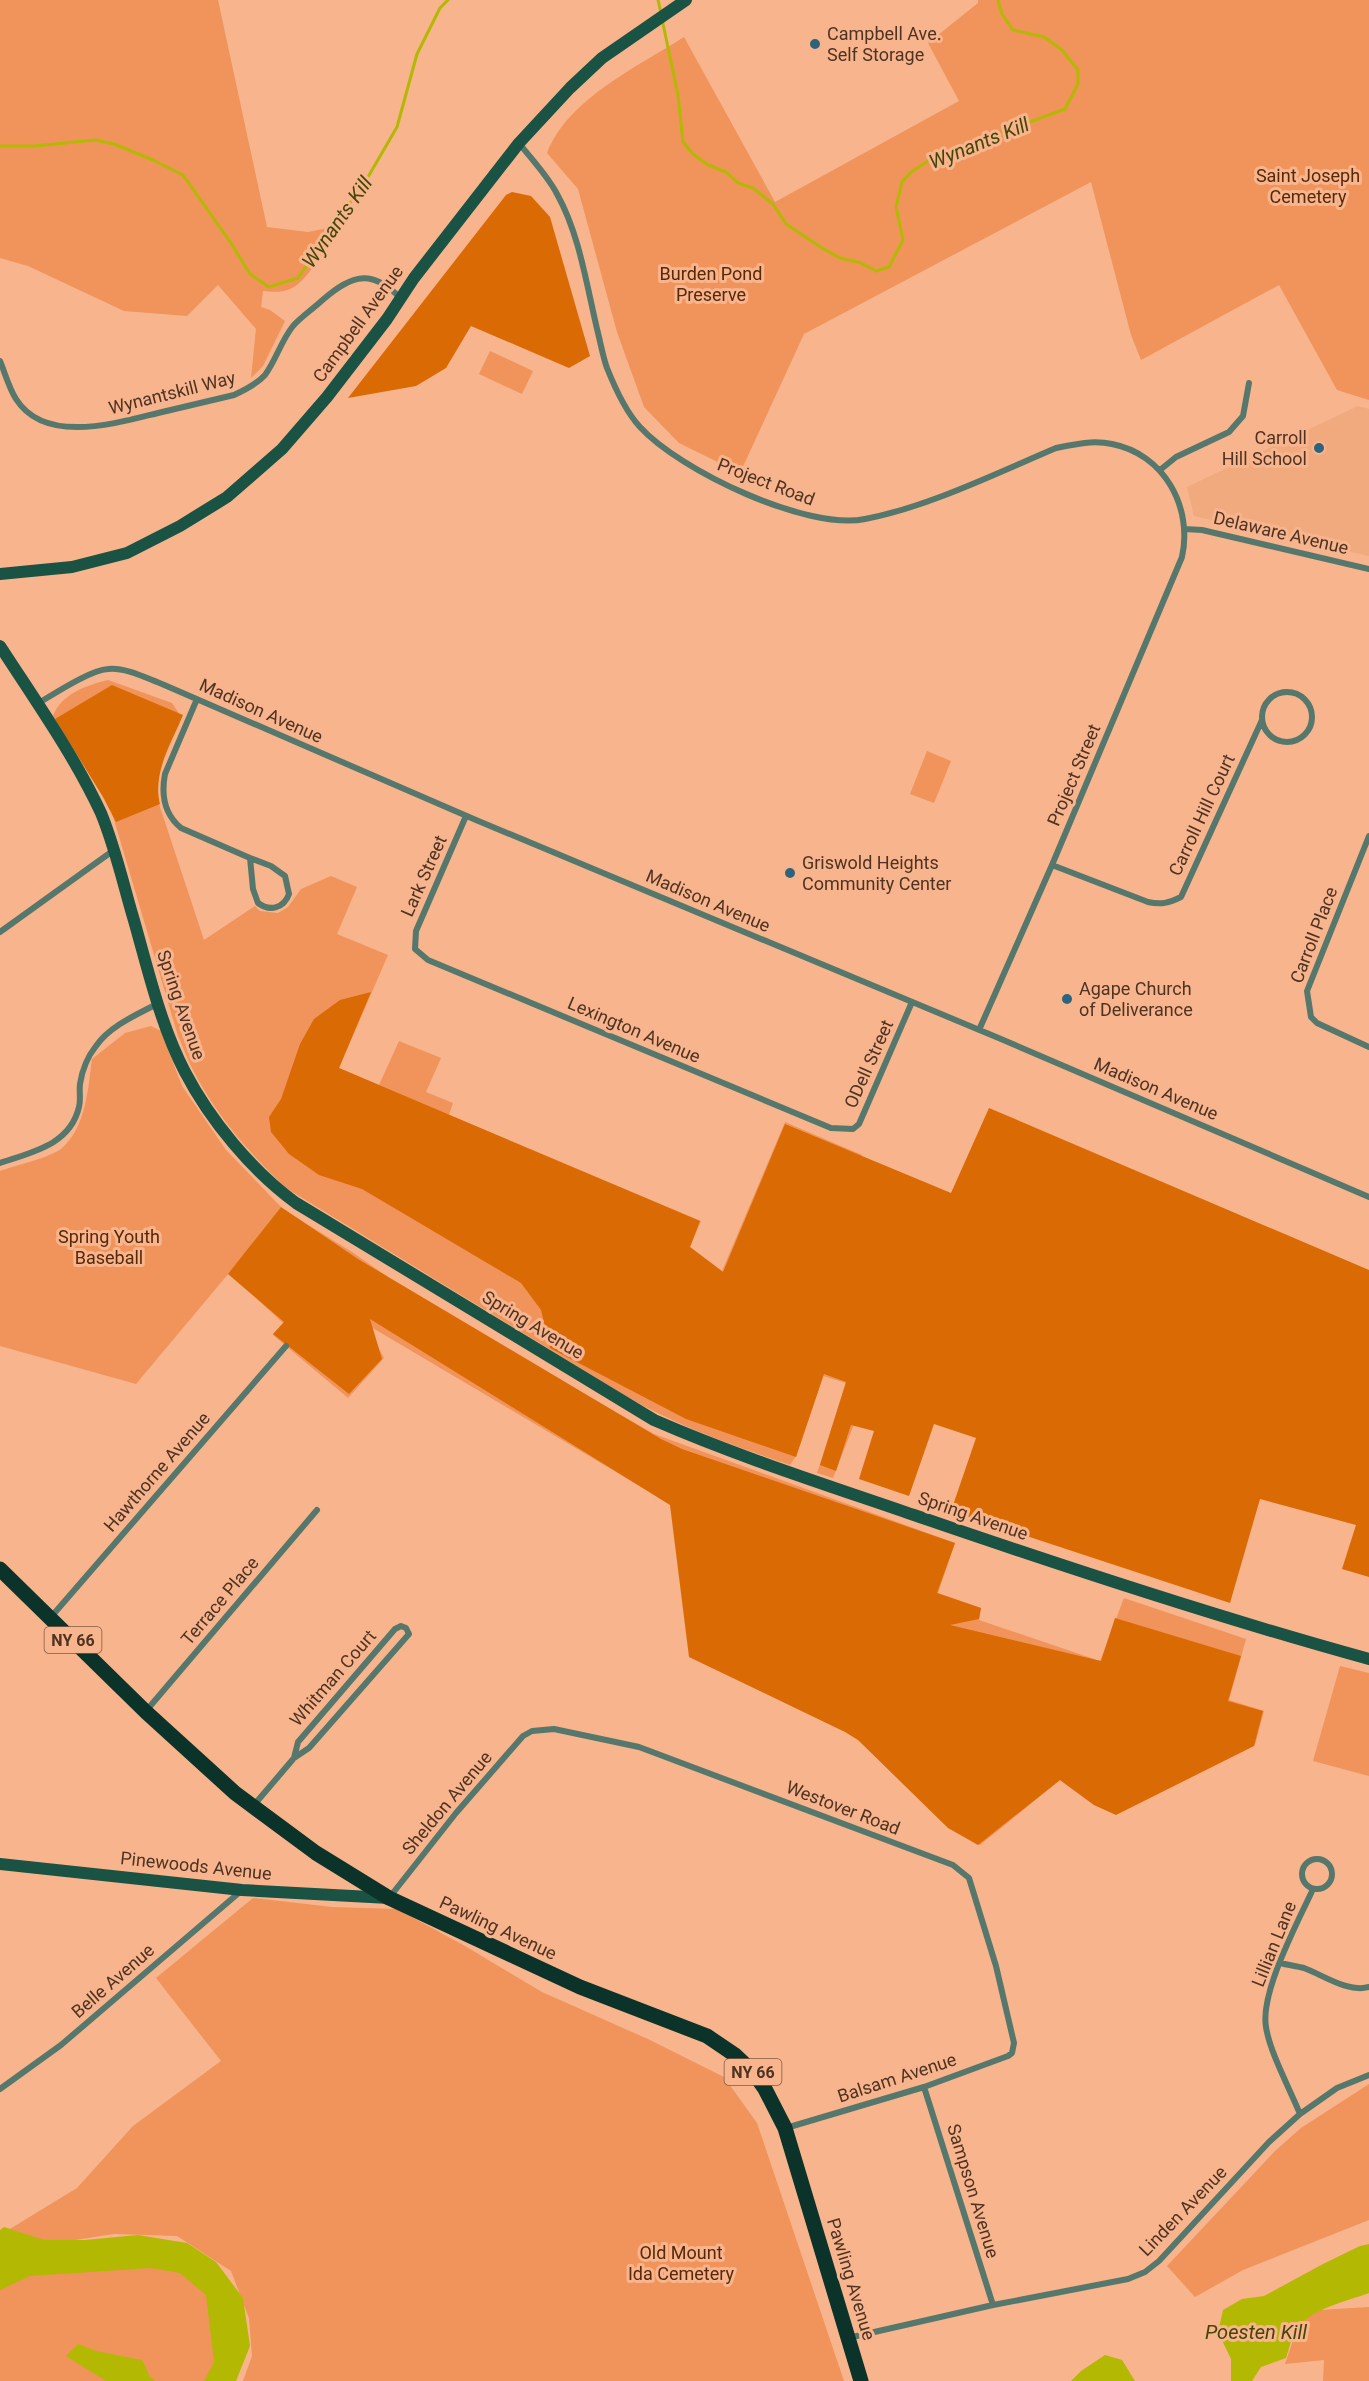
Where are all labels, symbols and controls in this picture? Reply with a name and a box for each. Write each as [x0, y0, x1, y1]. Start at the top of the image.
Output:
place label: Campbell Ave. Self Storage [827, 23, 941, 65]
marker: Campbell Ave. Self Storage [808, 37, 822, 51]
water label: Wynants Kill [925, 112, 1033, 174]
park label: Saint Joseph Cemetery [1256, 165, 1360, 207]
water label: Wynants Kill [297, 171, 377, 272]
street label: Campbell Avenue [308, 261, 407, 386]
park label: Burden Pond Preserve [660, 263, 762, 305]
street label: Wynantskill Way [106, 366, 238, 418]
place label: Carroll Hill School [1222, 427, 1307, 469]
marker: Carroll Hill School [1312, 441, 1326, 455]
street label: Project Road [715, 453, 818, 510]
street label: Delaware Avenue [1212, 507, 1351, 558]
street label: Madison Avenue [196, 674, 326, 747]
street label: Project Street [1043, 721, 1104, 829]
street label: Carroll Hill Court [1164, 751, 1239, 879]
street label: Lark Street [396, 832, 451, 920]
place label: Griswold Heights Community Center [802, 852, 951, 894]
street label: Madison Avenue [643, 865, 773, 936]
marker: Griswold Heights Community Center [783, 866, 797, 880]
street label: Carroll Place [1286, 884, 1342, 986]
street label: Spring Avenue [153, 947, 210, 1062]
place label: Agape Church of Deliverance [1079, 978, 1193, 1020]
street label: Lexington Avenue [565, 992, 704, 1067]
marker: Agape Church of Deliverance [1060, 992, 1074, 1006]
street label: ODell Street [840, 1016, 897, 1111]
street label: Madison Avenue [1091, 1053, 1221, 1124]
park label: Spring Youth Baseball [58, 1226, 160, 1268]
street label: Spring Avenue [479, 1286, 588, 1363]
street label: Hawthorne Avenue [99, 1408, 214, 1536]
street label: Spring Avenue [916, 1487, 1031, 1544]
street label: Terrace Place [177, 1552, 263, 1649]
street label: Whitman Court [285, 1625, 380, 1730]
road number: NY 66 [44, 1627, 101, 1653]
street label: Sheldon Avenue [397, 1747, 496, 1859]
street label: Westover Road [783, 1776, 903, 1839]
street label: Pinewoods Avenue [119, 1847, 273, 1884]
street label: Pawling Avenue [436, 1891, 560, 1964]
street label: Lillian Lane [1247, 1898, 1300, 1990]
street label: Belle Avenue [67, 1939, 158, 2022]
street label: Balsam Avenue [835, 2048, 959, 2107]
road number: NY 66 [724, 2059, 782, 2085]
street label: Sampson Avenue [943, 2121, 1004, 2260]
street label: Linden Avenue [1134, 2161, 1231, 2260]
street label: Pawling Avenue [823, 2215, 880, 2343]
park label: Old Mount Ida Cemetery [628, 2242, 735, 2284]
water label: Poesten Kill [1205, 2320, 1307, 2344]

